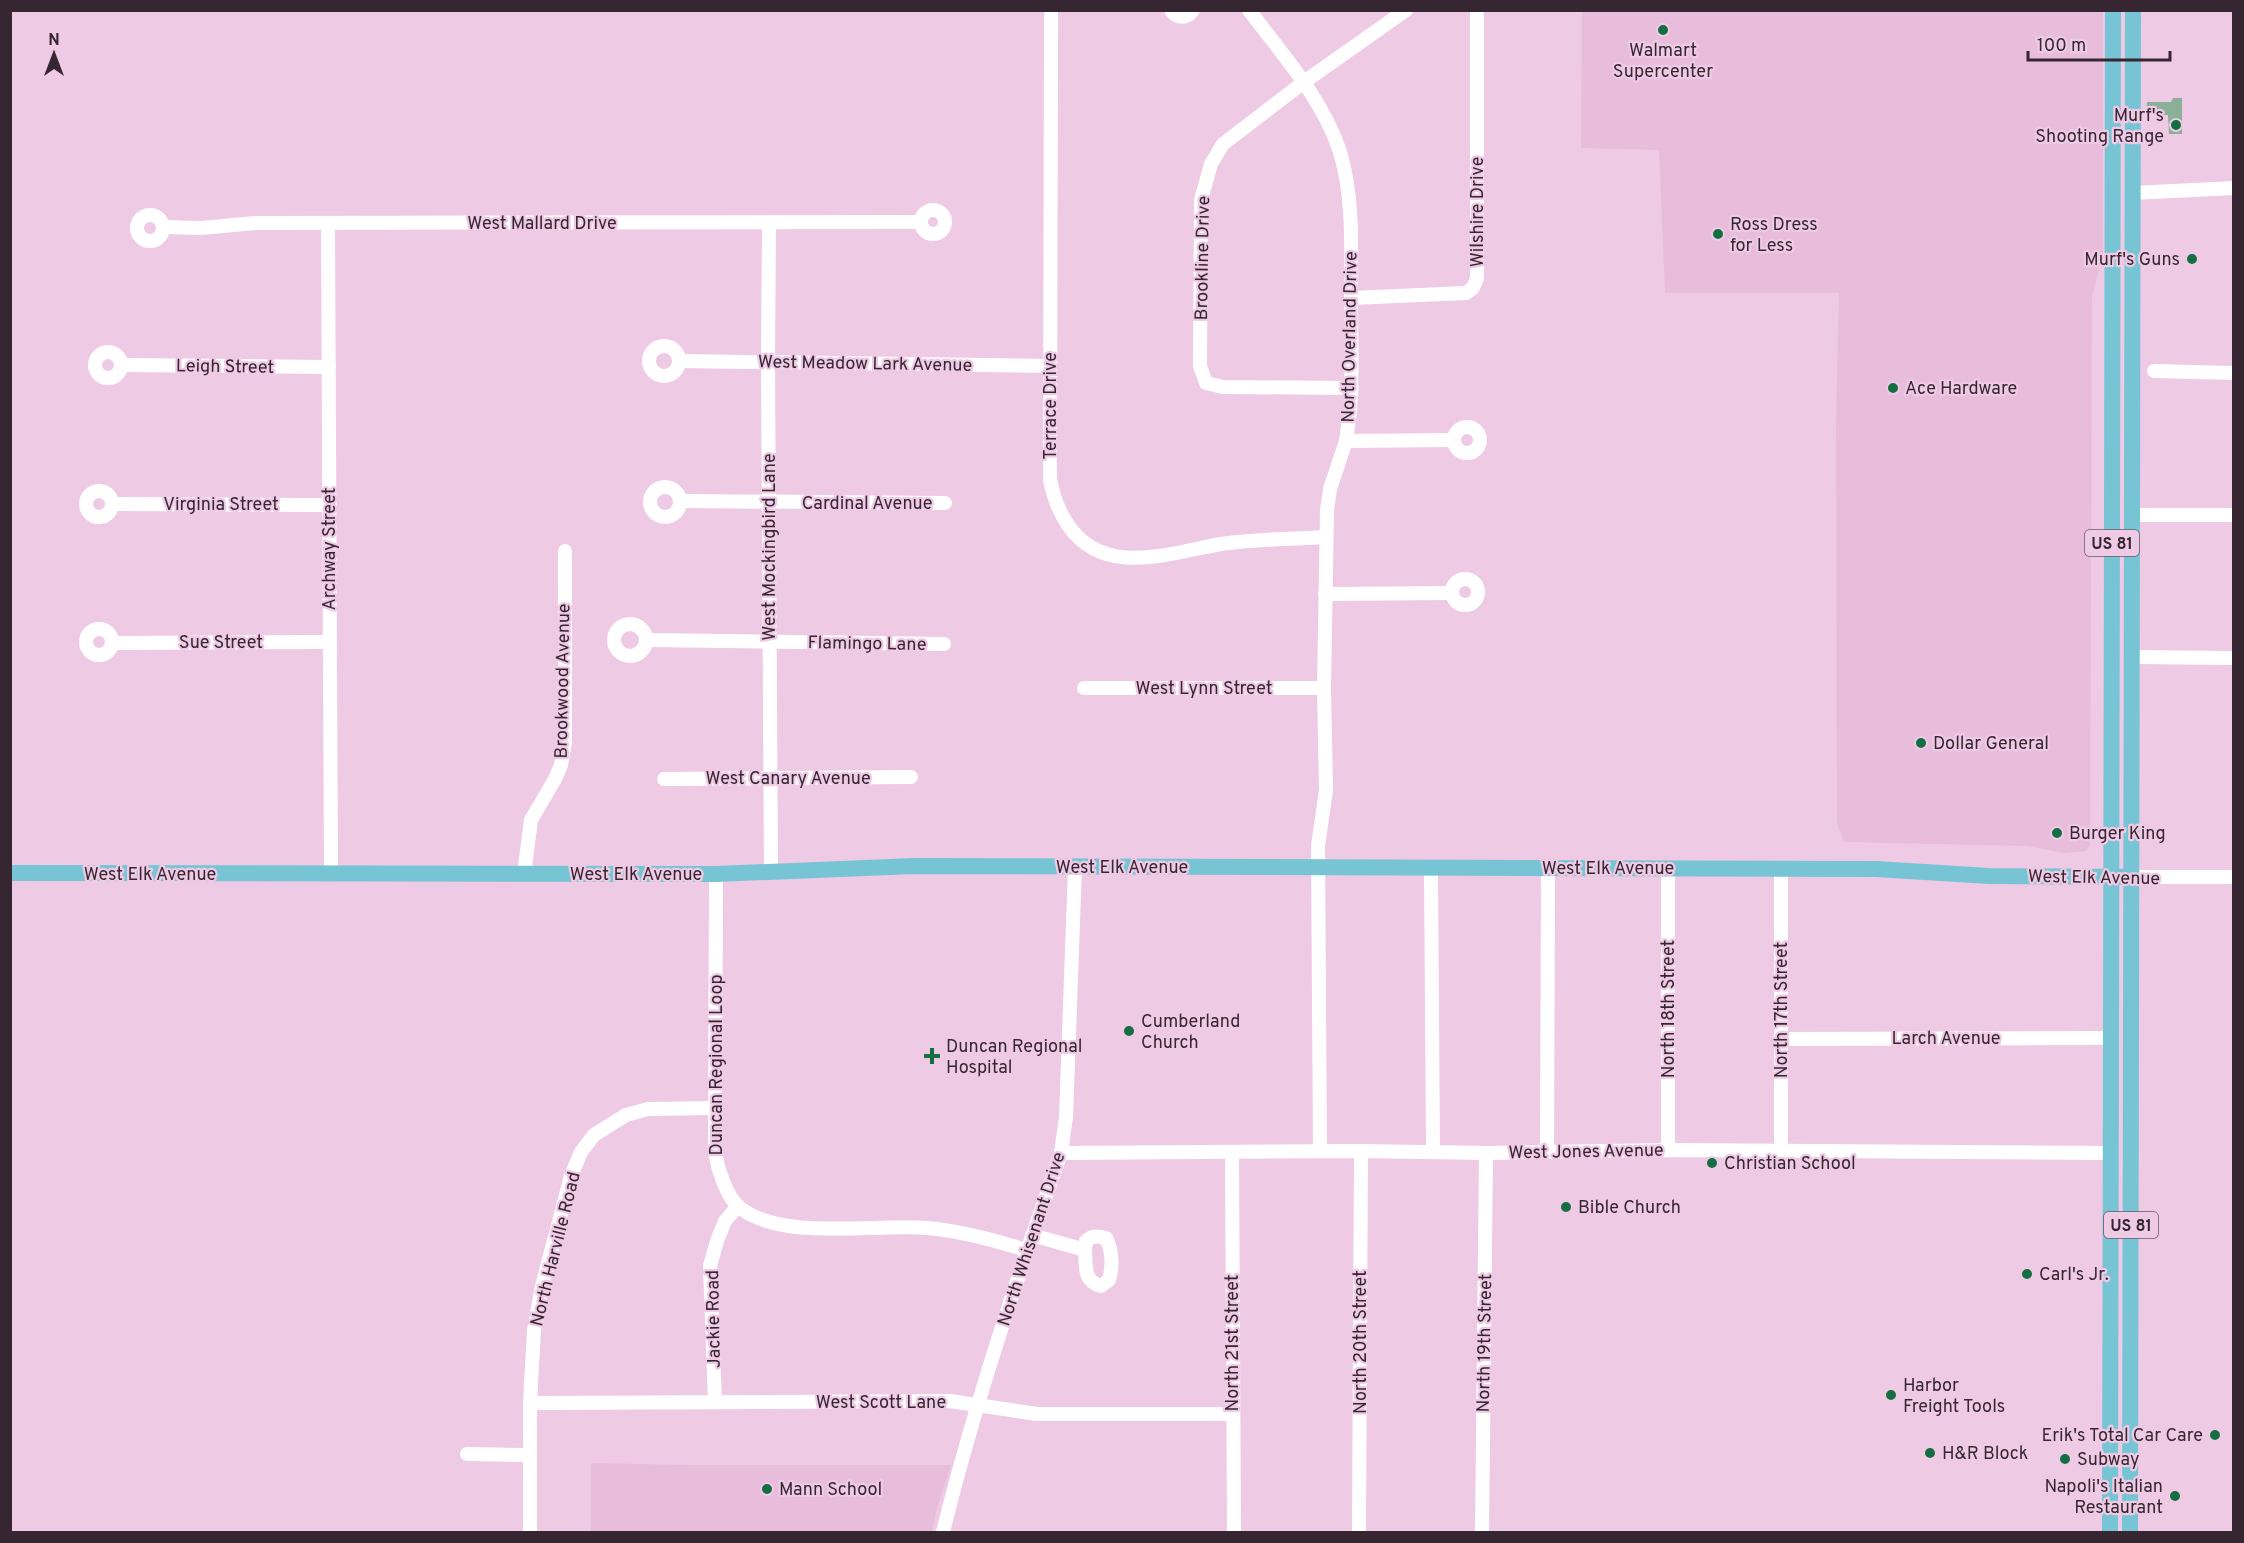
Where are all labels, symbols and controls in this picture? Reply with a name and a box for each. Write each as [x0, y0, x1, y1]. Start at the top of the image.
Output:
marker: Walmart Supercenter [1656, 23, 1670, 37]
north arrow [24, 24, 84, 84]
scale bar [2028, 24, 2170, 62]
text: N [48, 31, 60, 51]
text: 100 m [2037, 35, 2086, 58]
place label: Walmart Supercenter [1613, 40, 1713, 84]
place label: Murf's Shooting Range [2035, 105, 2164, 149]
marker: Murf's Shooting Range [2169, 118, 2183, 132]
street label: Wilshire Drive [1467, 157, 1490, 267]
street label: Brookline Drive [1191, 196, 1216, 320]
street label: West Mallard Drive [467, 213, 617, 236]
place label: Ross Dress for Less [1730, 214, 1818, 258]
marker: Ross Dress for Less [1711, 227, 1725, 241]
place label: Murf's Guns [2084, 249, 2180, 272]
street label: North Overland Drive [1338, 251, 1363, 423]
marker: Murf's Guns [2185, 252, 2199, 266]
street label: West Meadow Lark Avenue [758, 351, 972, 378]
street label: Terrace Drive [1040, 352, 1063, 460]
street label: Leigh Street [176, 355, 274, 380]
place label: Ace Hardware [1905, 378, 2017, 401]
marker: Ace Hardware [1886, 381, 1900, 395]
street label: West Mockingbird Lane [759, 453, 782, 641]
street label: Archway Street [319, 487, 342, 611]
street label: Cardinal Avenue [802, 493, 932, 516]
street label: Virginia Street [163, 494, 279, 517]
road number: US 81 [2085, 530, 2139, 556]
street label: Brookwood Avenue [551, 603, 576, 759]
street label: Sue Street [179, 632, 263, 655]
street label: Flamingo Lane [807, 632, 927, 657]
street label: West Lynn Street [1136, 678, 1272, 701]
place label: Dollar General [1933, 733, 2049, 756]
marker: Dollar General [1914, 736, 1928, 750]
street label: West Canary Avenue [705, 768, 871, 791]
place label: Burger King [2069, 823, 2166, 846]
marker: Burger King [2050, 826, 2064, 840]
street label: West Elk Avenue [1056, 857, 1188, 880]
street label: West Elk Avenue [1542, 858, 1674, 881]
street label: West Elk Avenue [84, 864, 216, 887]
street label: West Elk Avenue [570, 864, 702, 887]
street label: West Elk Avenue [2028, 866, 2160, 891]
street label: North 18th Street [1658, 940, 1681, 1078]
street label: North 17th Street [1771, 942, 1794, 1078]
street label: Duncan Regional Loop [706, 974, 729, 1156]
place label: Cumberland Church [1141, 1011, 1240, 1055]
marker: Cumberland Church [1122, 1024, 1136, 1038]
street label: Larch Avenue [1891, 1028, 2001, 1051]
place label: Duncan Regional Hospital [946, 1036, 1082, 1080]
marker: Duncan Regional Hospital [923, 1047, 941, 1065]
street label: West Jones Avenue [1508, 1140, 1664, 1165]
street label: North Whisenant Drive [993, 1149, 1071, 1330]
place label: Christian School [1724, 1153, 1856, 1176]
marker: Christian School [1705, 1156, 1719, 1170]
street label: North Harville Road [526, 1170, 587, 1329]
place label: Bible Church [1578, 1197, 1681, 1220]
marker: Bible Church [1559, 1200, 1573, 1214]
road number: US 81 [2104, 1212, 2158, 1238]
place label: Carl's Jr. [2039, 1264, 2109, 1287]
marker: Carl's Jr. [2020, 1267, 2034, 1281]
street label: Jackie Road [702, 1270, 727, 1368]
street label: North 20th Street [1350, 1270, 1373, 1414]
street label: North 21st Street [1222, 1274, 1245, 1412]
street label: North 19th Street [1473, 1274, 1498, 1413]
place label: Harbor Freight Tools [1903, 1375, 2005, 1419]
marker: Harbor Freight Tools [1884, 1388, 1898, 1402]
street label: West Scott Lane [816, 1392, 946, 1415]
place label: Erik's Total Car Care [2042, 1425, 2203, 1448]
marker: Erik's Total Car Care [2208, 1428, 2222, 1442]
place label: H&R Block [1942, 1443, 2028, 1466]
marker: H&R Block [1923, 1446, 1937, 1460]
place label: Subway [2077, 1449, 2140, 1472]
marker: Subway [2058, 1452, 2072, 1466]
place label: Napoli's Italian Restaurant [2044, 1476, 2163, 1520]
place label: Mann School [779, 1479, 882, 1502]
marker: Mann School [760, 1482, 774, 1496]
marker: Napoli's Italian Restaurant [2168, 1489, 2182, 1503]

